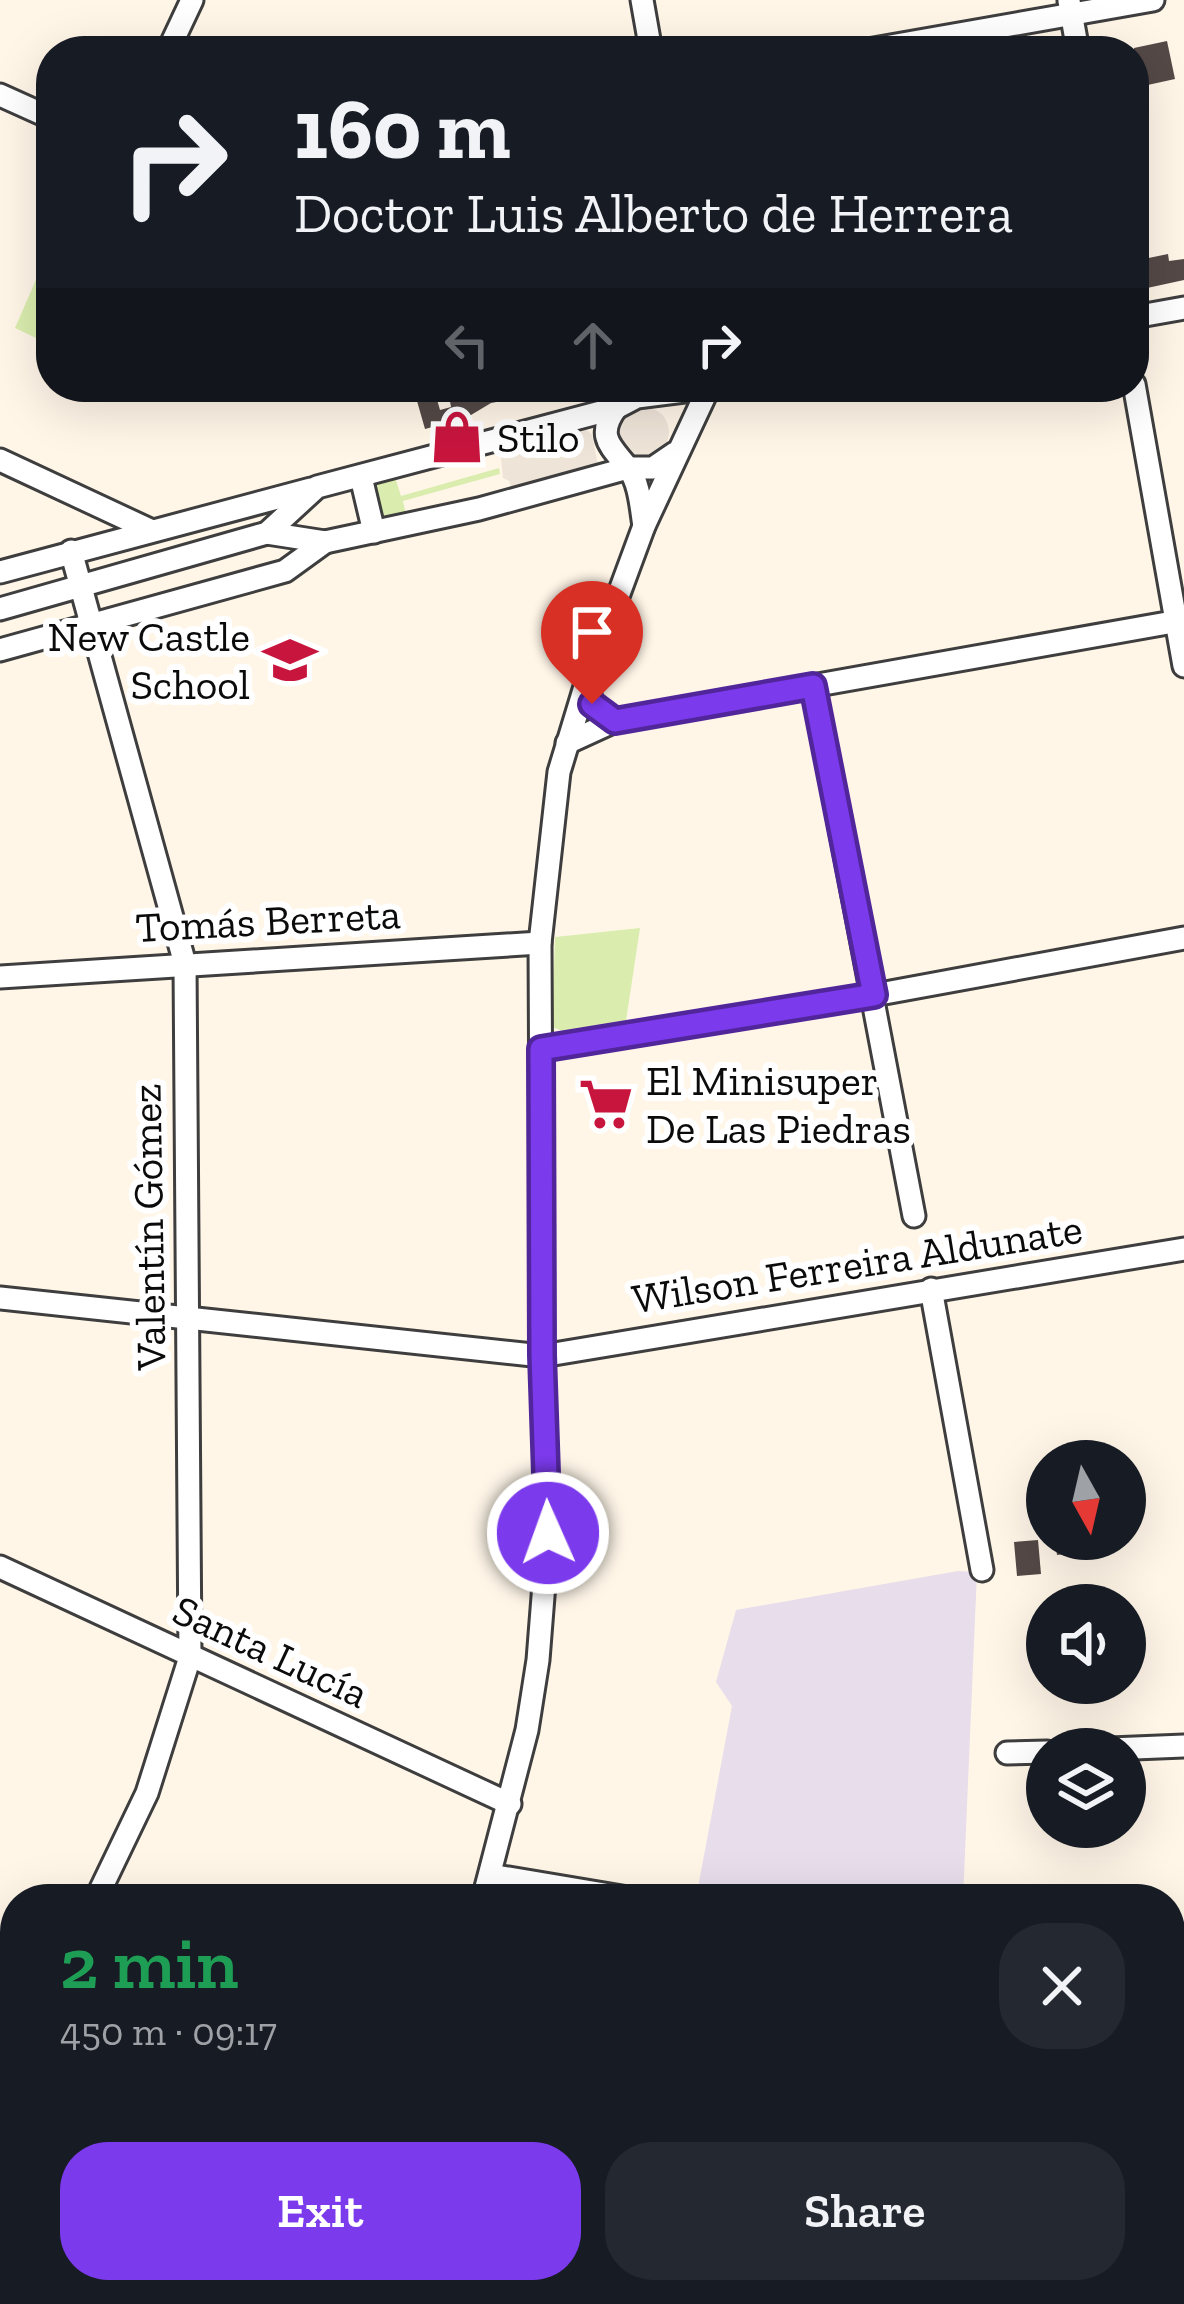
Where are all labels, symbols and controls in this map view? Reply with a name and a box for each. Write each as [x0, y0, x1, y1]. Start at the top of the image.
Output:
text: 160 m [294, 79, 511, 180]
icon: right [96, 84, 252, 240]
text: Doctor Luis Alberto de Herrera [294, 181, 1013, 246]
icon: left [434, 312, 500, 378]
icon: ahead [560, 312, 626, 378]
icon: right [686, 312, 752, 378]
shop icon: Stilo [428, 408, 486, 466]
place label: Stilo [497, 412, 579, 463]
pin [541, 581, 643, 704]
icon: arrive [559, 599, 625, 665]
place label: New Castle School [48, 611, 250, 710]
school or university icon: New Castle School [261, 631, 319, 689]
street label: Tomás Berreta [134, 888, 402, 953]
place label: El Minisuper De Las Piedras [646, 1055, 911, 1154]
supermarket icon: El Minisuper De Las Piedras [577, 1075, 635, 1133]
street label: Valentín Gómez [121, 1083, 177, 1372]
street label: Wilson Ferreira Aldunate [628, 1203, 1086, 1324]
north arrow [1026, 1440, 1146, 1560]
map controls [1026, 1440, 1146, 1848]
position arrow [485, 1470, 611, 1596]
street label: Santa Lucía [165, 1584, 377, 1719]
button: sound [1026, 1584, 1146, 1704]
button: layers [1026, 1728, 1146, 1848]
text: 2 min [60, 1920, 239, 2006]
button: close [999, 1923, 1125, 2049]
text: 450 m · 09:17 [60, 2008, 277, 2055]
button: Exit [60, 2142, 581, 2280]
button: Share [605, 2142, 1125, 2280]

